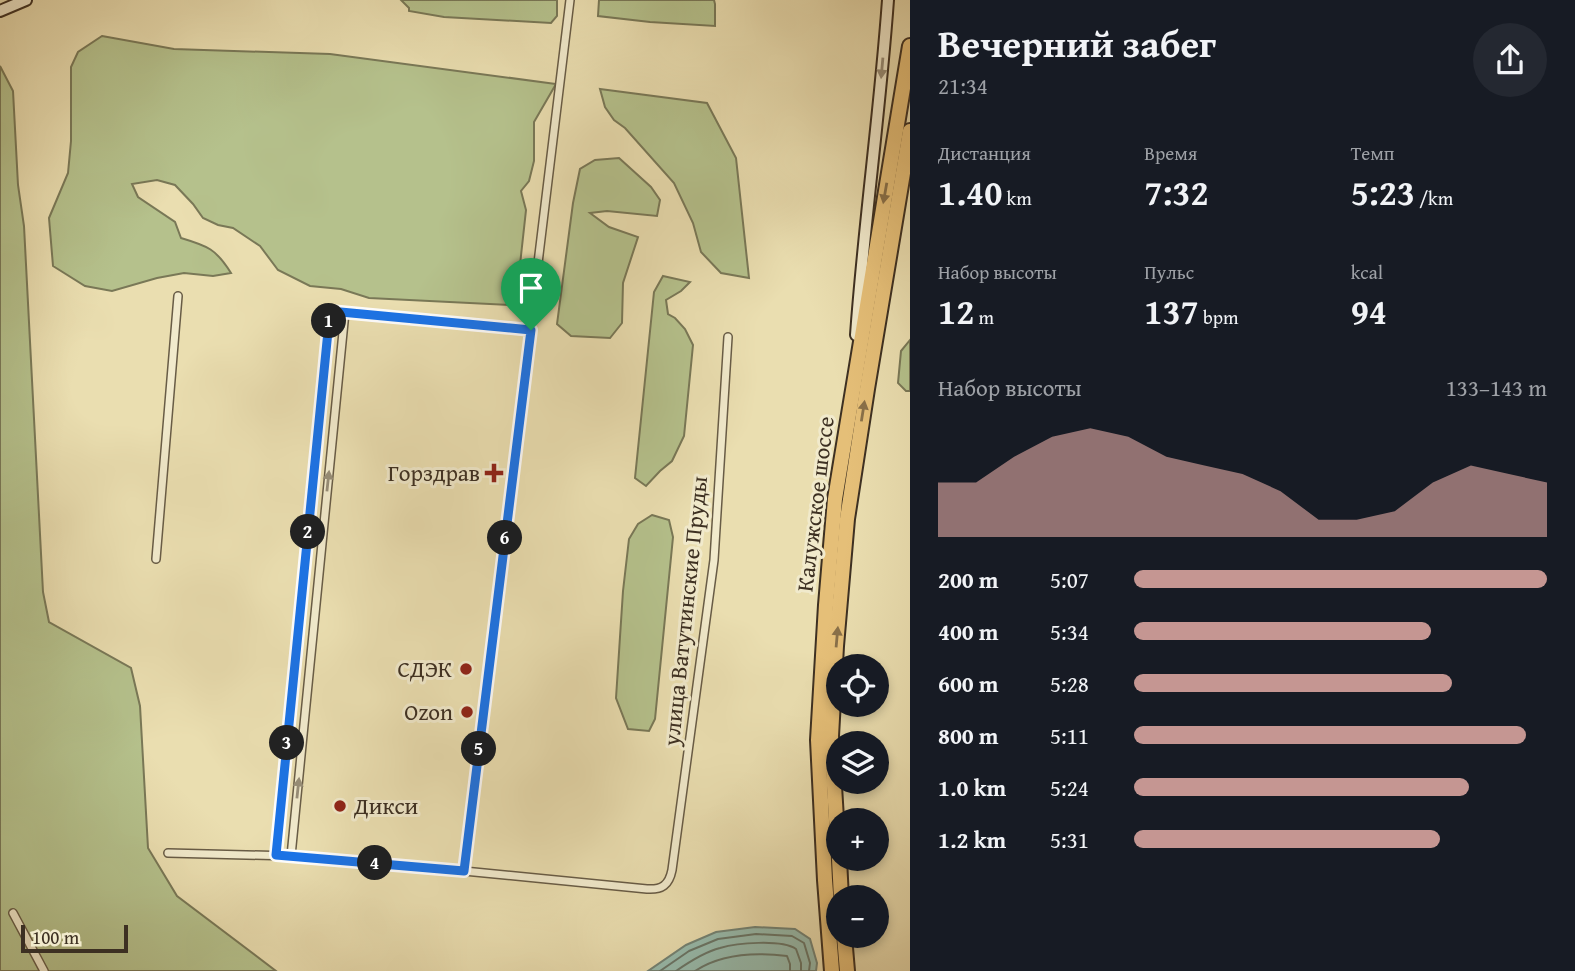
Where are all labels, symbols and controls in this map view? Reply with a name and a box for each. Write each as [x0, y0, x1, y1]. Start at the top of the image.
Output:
text: Вечерний забег [938, 15, 1216, 71]
button: share [1473, 23, 1547, 97]
one-way arrow [876, 57, 887, 79]
text: 21:34 [938, 69, 988, 102]
text: Дистанция [938, 139, 1031, 167]
text: Время [1144, 139, 1197, 167]
text: Темп [1351, 139, 1395, 167]
text: 1.40 [938, 167, 1002, 218]
text: 7:32 [1144, 167, 1209, 218]
text: 5:23 [1351, 167, 1415, 218]
one-way arrow [879, 182, 890, 204]
text: km [1002, 184, 1032, 212]
text: /km [1415, 184, 1453, 212]
pin [501, 258, 561, 330]
text: Набор высоты [938, 258, 1057, 286]
text: Пульс [1144, 258, 1194, 286]
text: kcal [1351, 258, 1383, 286]
icon: arrive [512, 269, 550, 307]
text: 12 [938, 286, 974, 337]
text: 137 [1144, 286, 1199, 337]
text: 94 [1351, 286, 1387, 337]
text: m [974, 303, 994, 331]
text: bpm [1199, 303, 1239, 331]
pin: 1 [312, 304, 346, 338]
text: 1 [324, 306, 333, 334]
text: Набор высоты [938, 371, 1082, 404]
text: 133–143 m [1446, 371, 1547, 404]
one-way arrow [858, 400, 869, 422]
street label: Калужское шоссе [787, 414, 842, 594]
place label: Горздрав [388, 456, 480, 489]
marker: Горздрав [486, 465, 502, 481]
one-way arrow [323, 470, 334, 492]
street label: улица Ватутинские Пруды [654, 474, 715, 749]
pin: 2 [290, 514, 326, 550]
text: 2 [303, 517, 312, 545]
pin: 6 [488, 520, 522, 556]
text: 6 [500, 523, 509, 551]
text: 200 m [938, 563, 999, 596]
text: 5:07 [1050, 563, 1089, 596]
text: 400 m [938, 615, 999, 648]
text: 5:34 [1050, 615, 1089, 648]
one-way arrow [832, 626, 843, 648]
place label: СДЭК [398, 652, 452, 685]
map controls [826, 654, 889, 948]
button: locate [826, 654, 889, 717]
marker: СДЭК [458, 661, 474, 677]
text: 600 m [938, 667, 999, 700]
text: 5:28 [1050, 667, 1089, 700]
place label: Ozon [404, 695, 453, 728]
marker: Ozon [459, 704, 475, 720]
text: 800 m [938, 719, 999, 752]
text: 5:11 [1050, 719, 1089, 752]
pin: 3 [270, 726, 304, 760]
text: 3 [282, 728, 291, 756]
button: layers [826, 731, 889, 794]
pin: 5 [462, 732, 496, 766]
text: 5 [474, 734, 483, 762]
text: 1.0 km [938, 771, 1006, 804]
text: 5:24 [1050, 771, 1089, 804]
one-way arrow [293, 777, 304, 799]
place label: Дикси [353, 789, 419, 822]
marker: Дикси [332, 798, 348, 814]
button: + [826, 808, 889, 871]
text: 1.2 km [938, 823, 1006, 856]
text: 5:31 [1050, 823, 1089, 856]
pin: 4 [358, 846, 392, 880]
text: 4 [370, 848, 379, 876]
button: − [826, 885, 889, 948]
scale bar [21, 922, 128, 954]
text: 100 m [32, 923, 79, 951]

